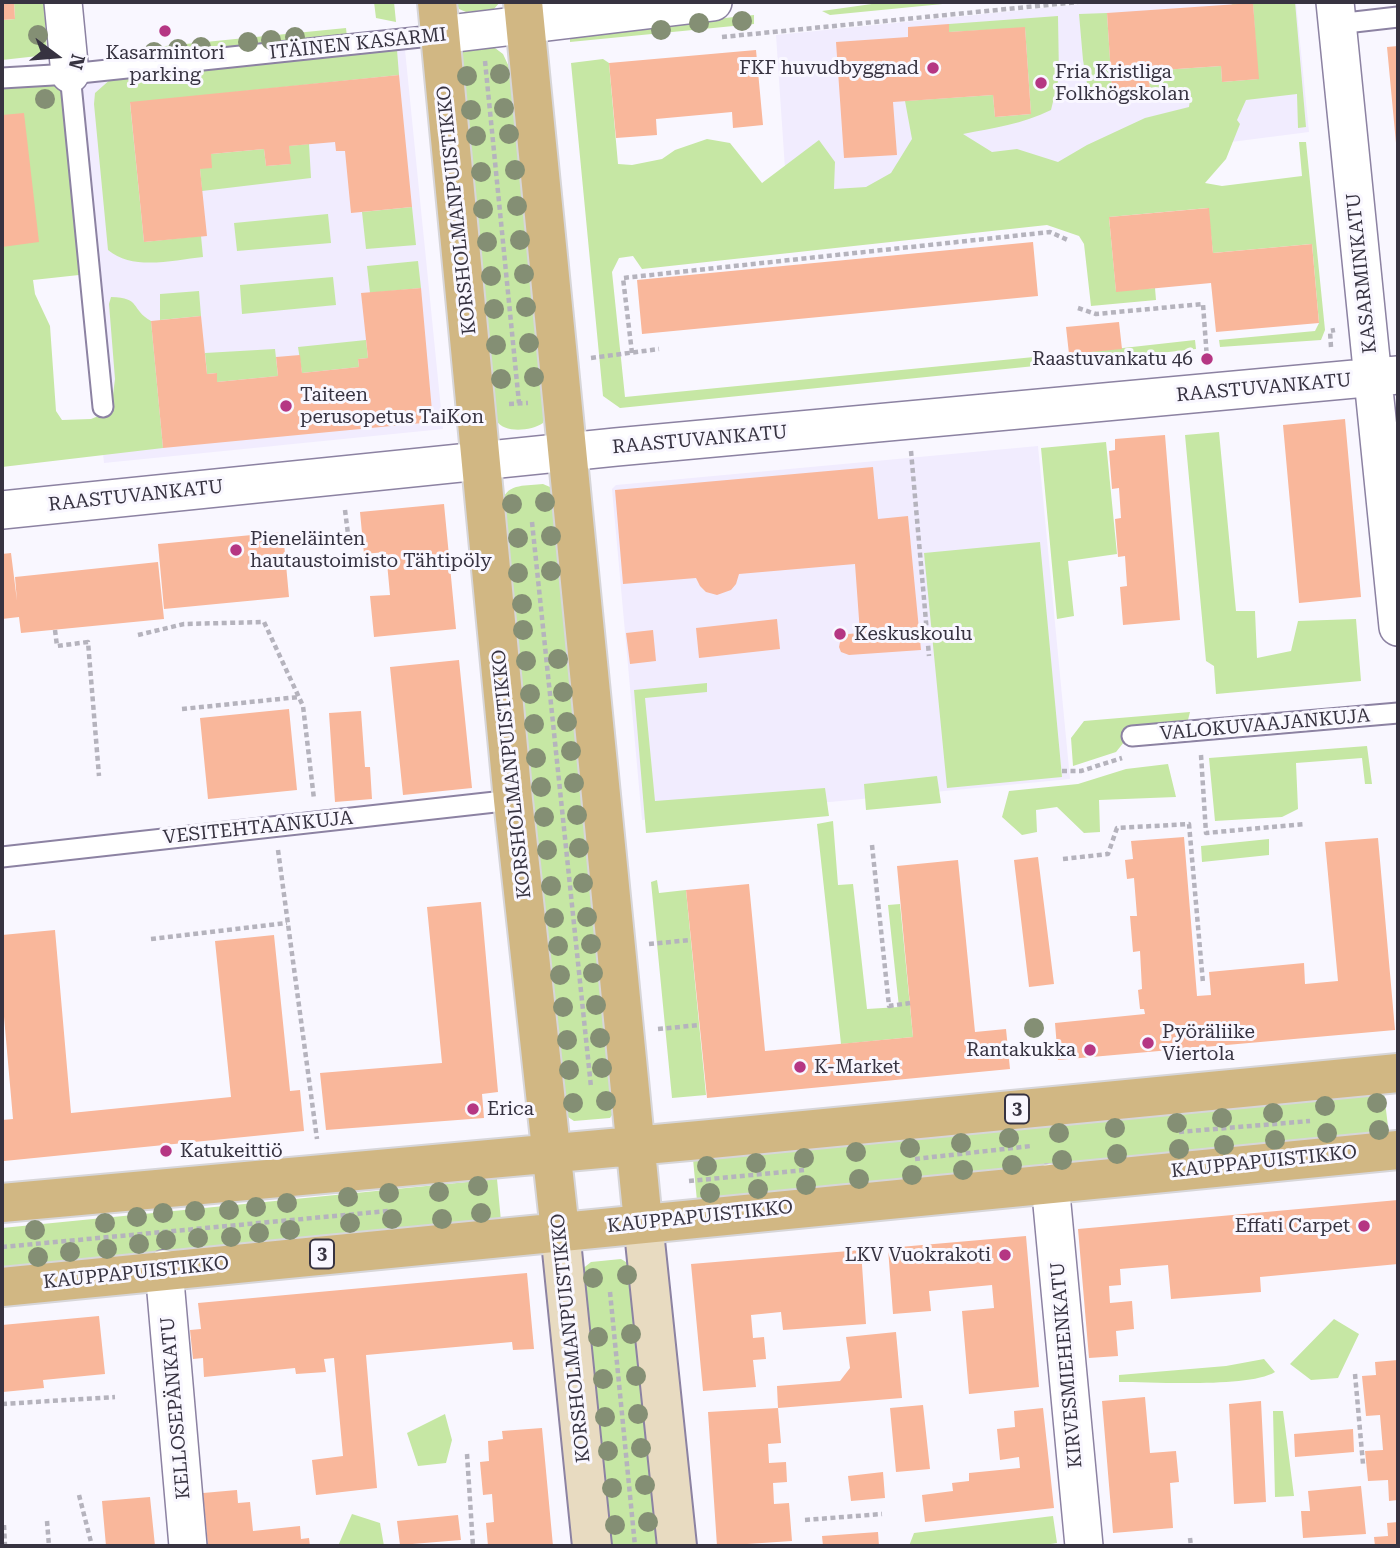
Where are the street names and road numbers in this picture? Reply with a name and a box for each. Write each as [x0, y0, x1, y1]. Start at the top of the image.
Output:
street label: ITÄINEN KASARMI [268, 23, 448, 65]
street label: KORSHOLMANPUISTIKKO [433, 84, 481, 336]
street label: KASARMINKATU [1342, 192, 1382, 354]
street label: RAASTUVANKATU [1175, 369, 1353, 407]
street label: RAASTUVANKATU [611, 421, 789, 459]
street label: RAASTUVANKATU [47, 475, 225, 517]
street label: KORSHOLMANPUISTIKKO [488, 648, 536, 900]
street label: VALOKUVAAJANKUJA [1159, 704, 1371, 746]
street label: VESITEHTAANKUJA [162, 807, 354, 849]
road number: 3 [1005, 1094, 1029, 1124]
street label: KAUPPAPUISTIKKO [1170, 1141, 1358, 1183]
street label: KAUPPAPUISTIKKO [606, 1196, 794, 1238]
street label: KORSHOLMANPUISTIKKO [547, 1212, 595, 1464]
road number: 3 [310, 1240, 334, 1268]
street label: KAUPPAPUISTIKKO [42, 1252, 230, 1294]
street label: KIRVESMIEHENKATU [1047, 1261, 1087, 1469]
street label: KELLOSEPÄNKATU [157, 1316, 195, 1500]

